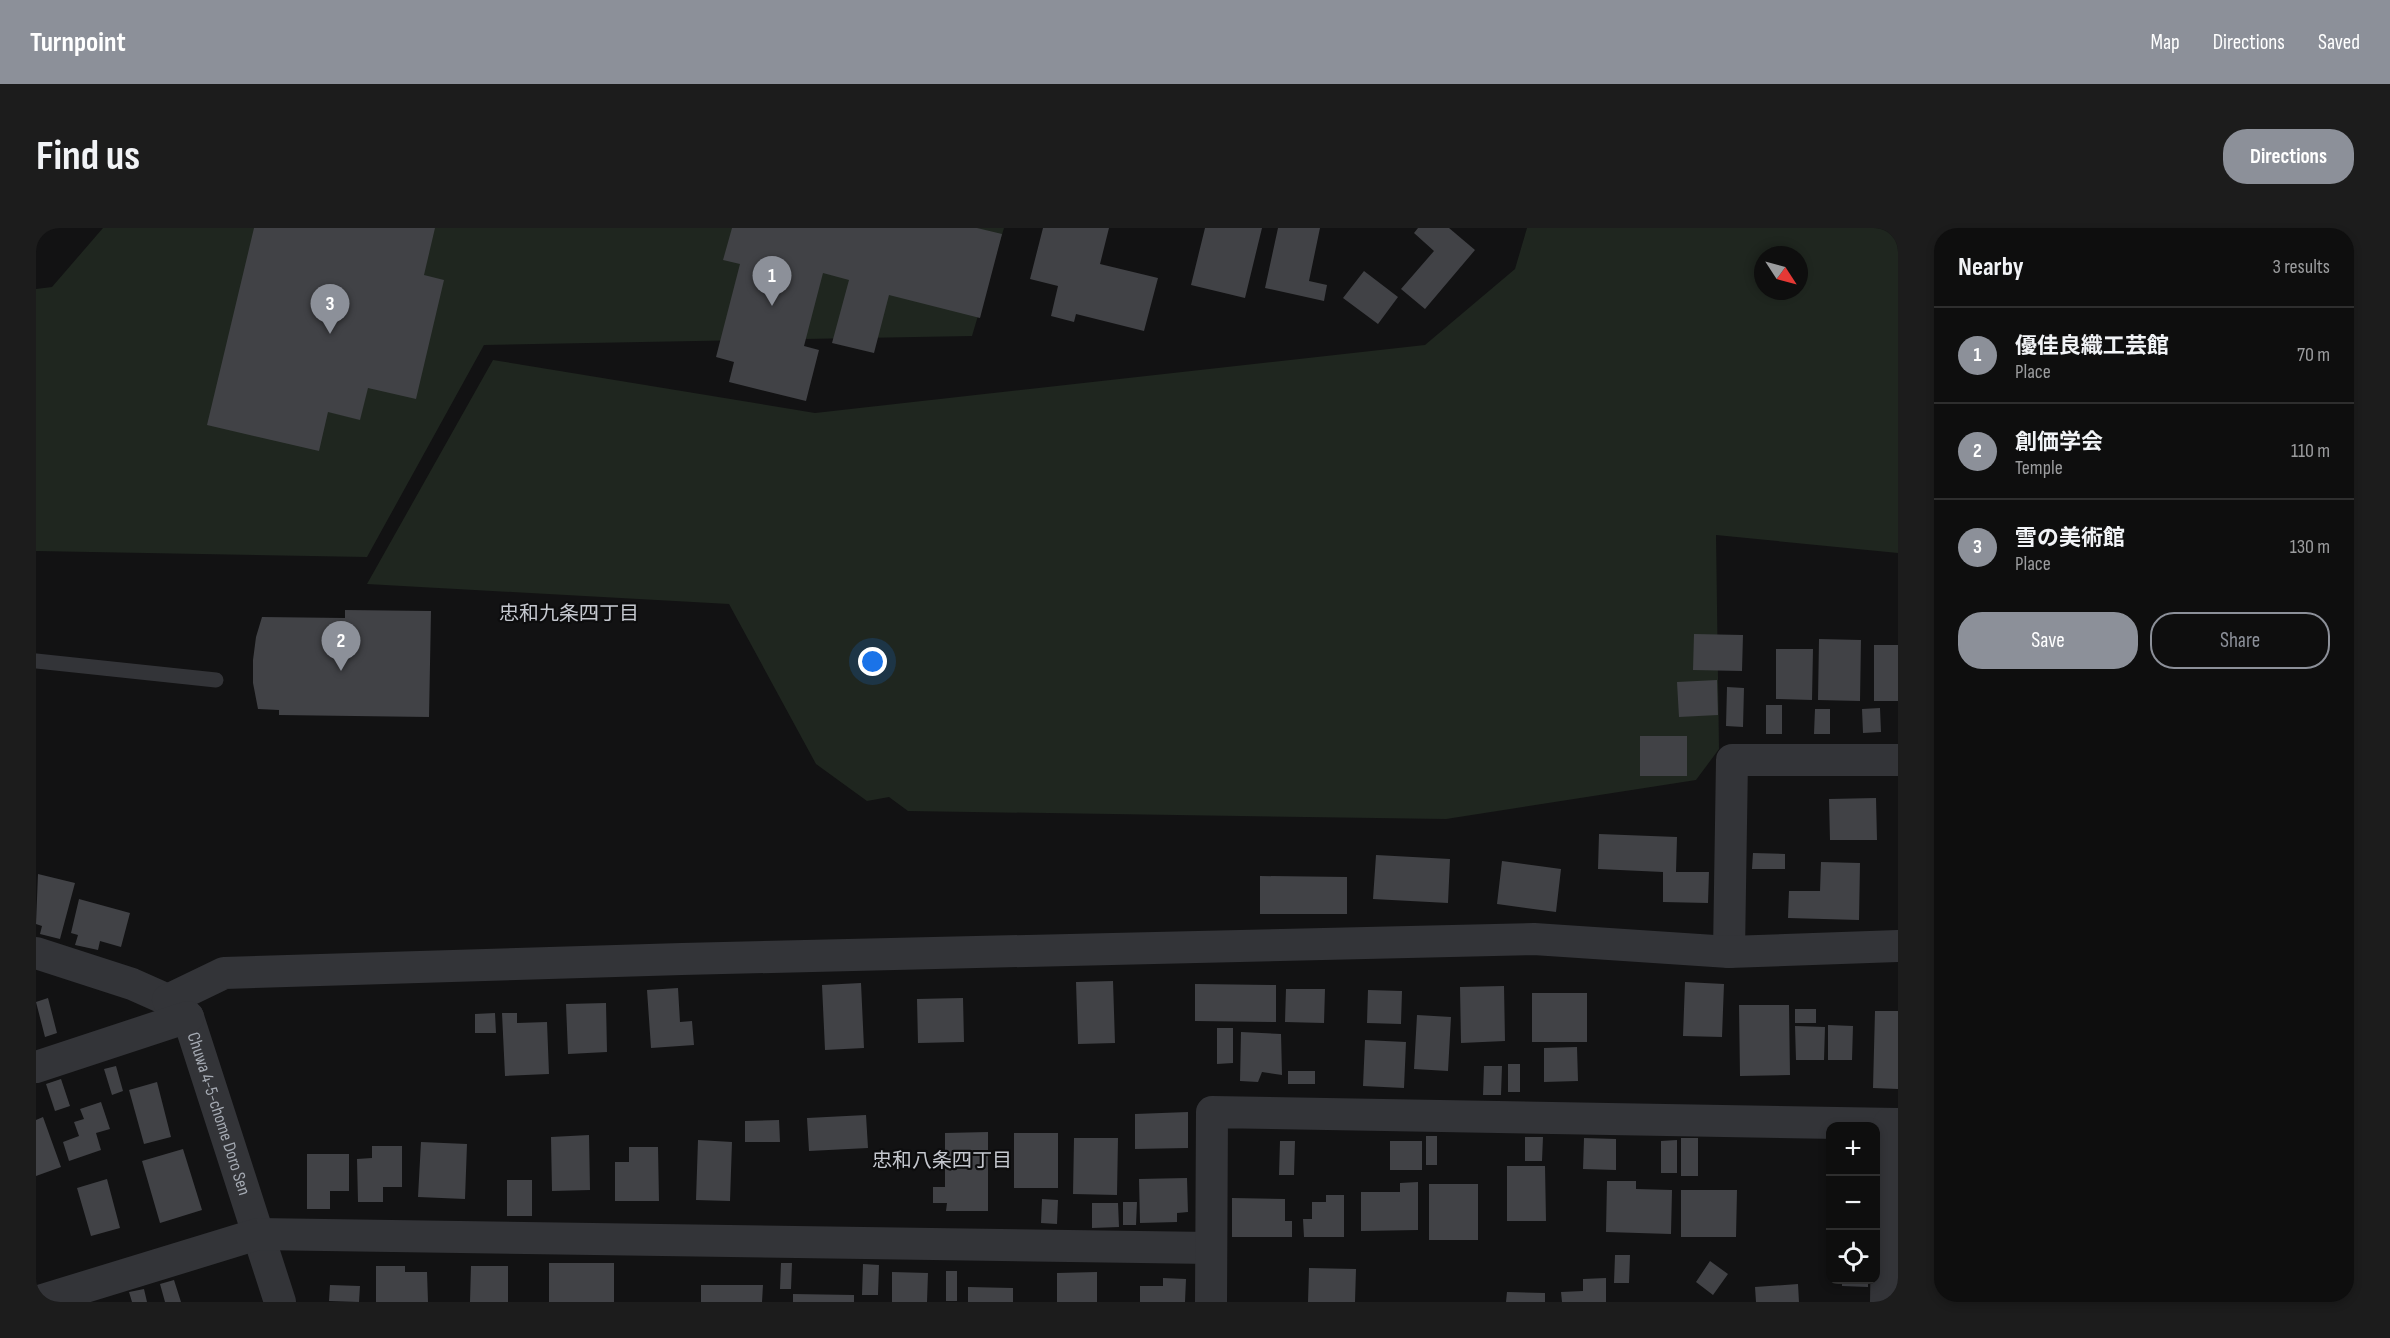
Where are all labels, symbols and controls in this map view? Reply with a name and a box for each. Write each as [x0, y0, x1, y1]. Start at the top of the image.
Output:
text: Turnpoint [30, 26, 126, 59]
text: Map [2150, 30, 2180, 55]
text: Directions [2213, 30, 2285, 55]
text: Saved [2318, 30, 2360, 55]
button: Directions [2223, 129, 2354, 184]
text: Find us [36, 131, 140, 182]
north arrow [1754, 246, 1808, 300]
text: Nearby [1958, 252, 2024, 283]
text: 3 results [2273, 255, 2330, 279]
pin: 1 [752, 256, 792, 306]
pin: 3 [310, 285, 350, 334]
text: 優佳良織工芸館 [2015, 333, 2169, 360]
text: 1 [1974, 343, 1981, 367]
text: 70 m [2297, 343, 2330, 367]
text: Place [2015, 360, 2051, 384]
text: 創価学会 [2015, 429, 2103, 456]
text: 2 [1973, 439, 1982, 463]
text: 110 m [2291, 439, 2330, 463]
text: Temple [2015, 456, 2063, 480]
text: 雪の美術館 [2015, 525, 2125, 552]
text: 3 [1973, 535, 1982, 559]
text: 130 m [2290, 535, 2330, 559]
text: Place [2015, 552, 2051, 576]
district label: 忠和九条四丁目 [499, 602, 639, 626]
button: Save [1958, 612, 2138, 669]
button: Share [2150, 612, 2330, 669]
pin: 2 [322, 622, 360, 671]
your location [858, 647, 887, 676]
street label: Chuwa 4-5-chome Doro Sen [183, 1030, 255, 1198]
map controls [1826, 1122, 1880, 1284]
button: + [1826, 1122, 1880, 1176]
district label: 忠和八条四丁目 [872, 1149, 1012, 1173]
button: − [1826, 1176, 1880, 1230]
button: locate [1826, 1230, 1880, 1284]

